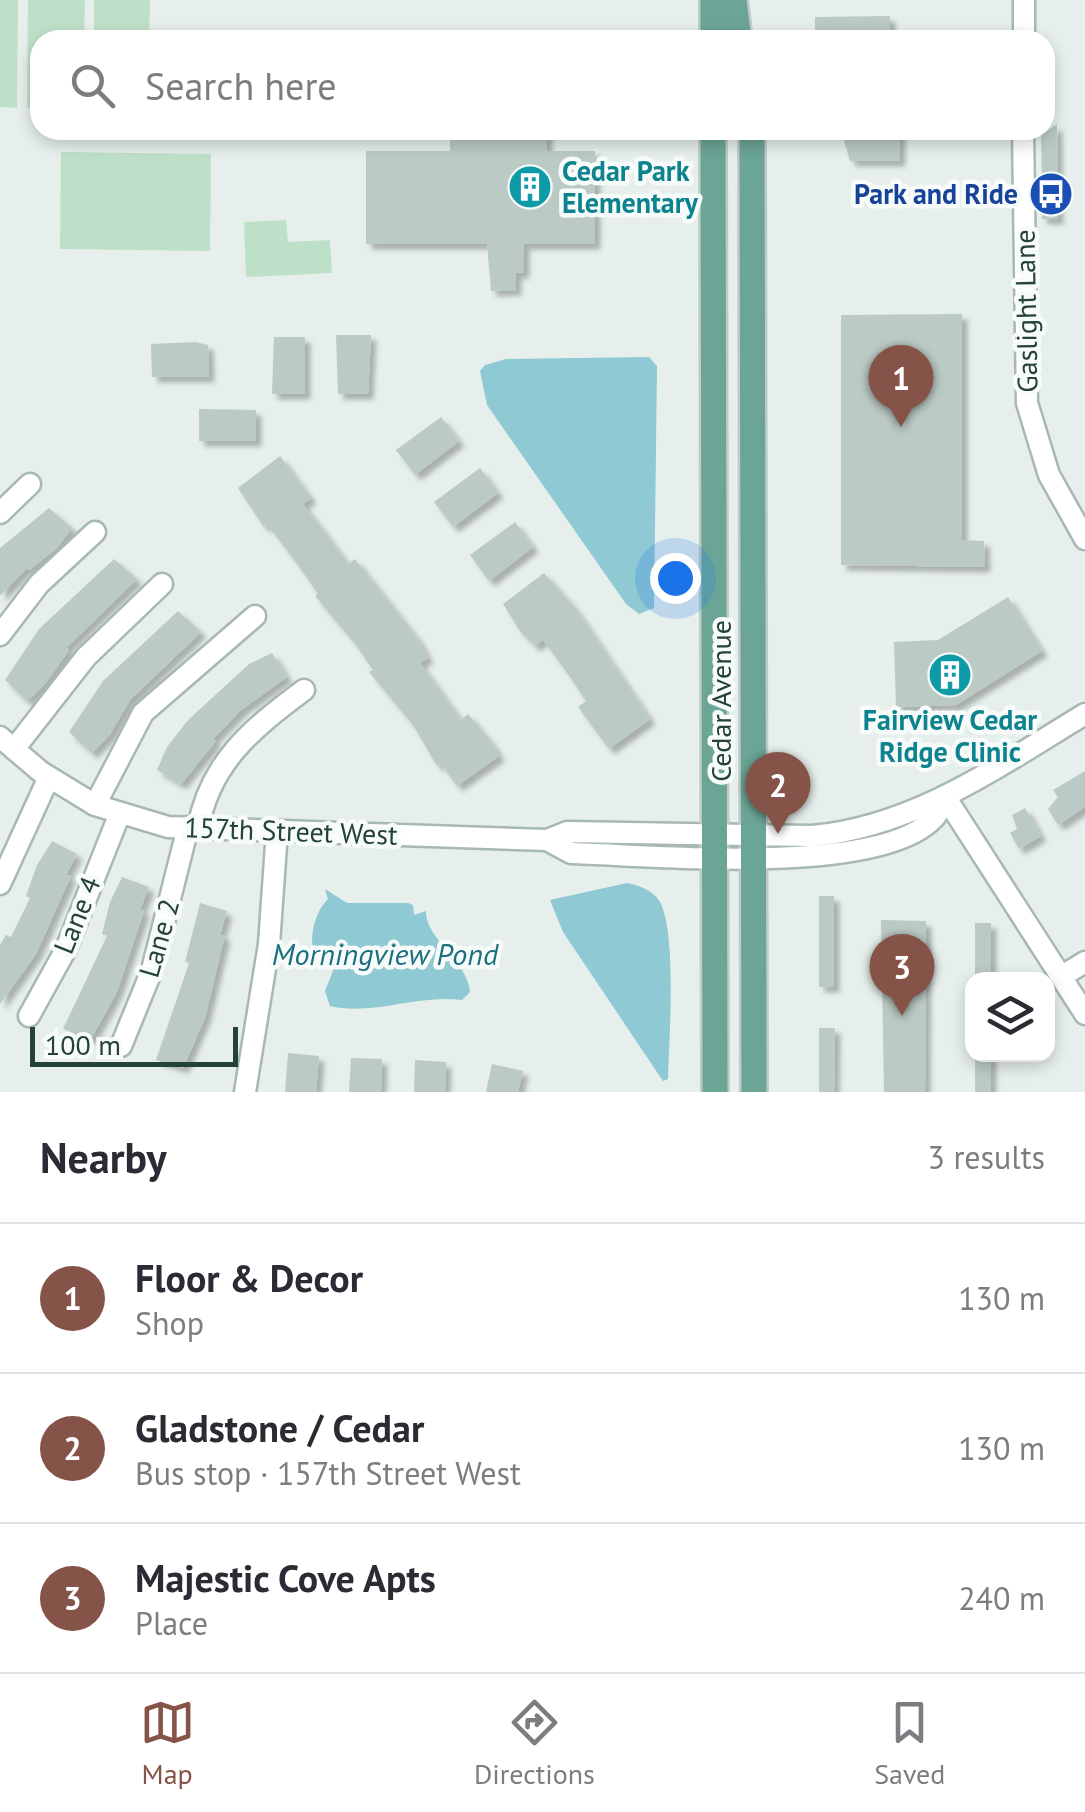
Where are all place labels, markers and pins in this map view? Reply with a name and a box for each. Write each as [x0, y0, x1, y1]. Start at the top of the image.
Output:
place label: Cedar Park Elementary [562, 152, 699, 221]
building icon: Cedar Park Elementary [507, 164, 553, 210]
bus stop icon: Park and Ride [1028, 171, 1074, 217]
place label: Park and Ride [854, 175, 1018, 212]
pin: 1 [868, 344, 934, 427]
building icon: Fairview Cedar Ridge Clinic [927, 652, 973, 698]
place label: Fairview Cedar Ridge Clinic [863, 701, 1037, 770]
pin: 2 [746, 752, 810, 834]
pin: 3 [870, 934, 934, 1016]

